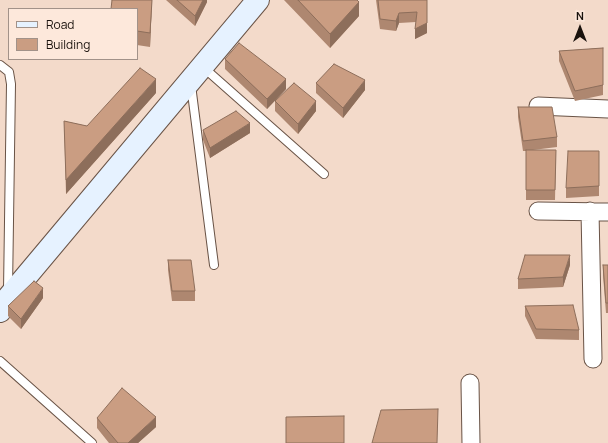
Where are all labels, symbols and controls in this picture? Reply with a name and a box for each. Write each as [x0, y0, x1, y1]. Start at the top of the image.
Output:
legend [8, 8, 138, 60]
north arrow [560, 8, 600, 48]
text: N [576, 8, 584, 23]
text: Road [46, 16, 74, 33]
text: Building [46, 36, 90, 53]

